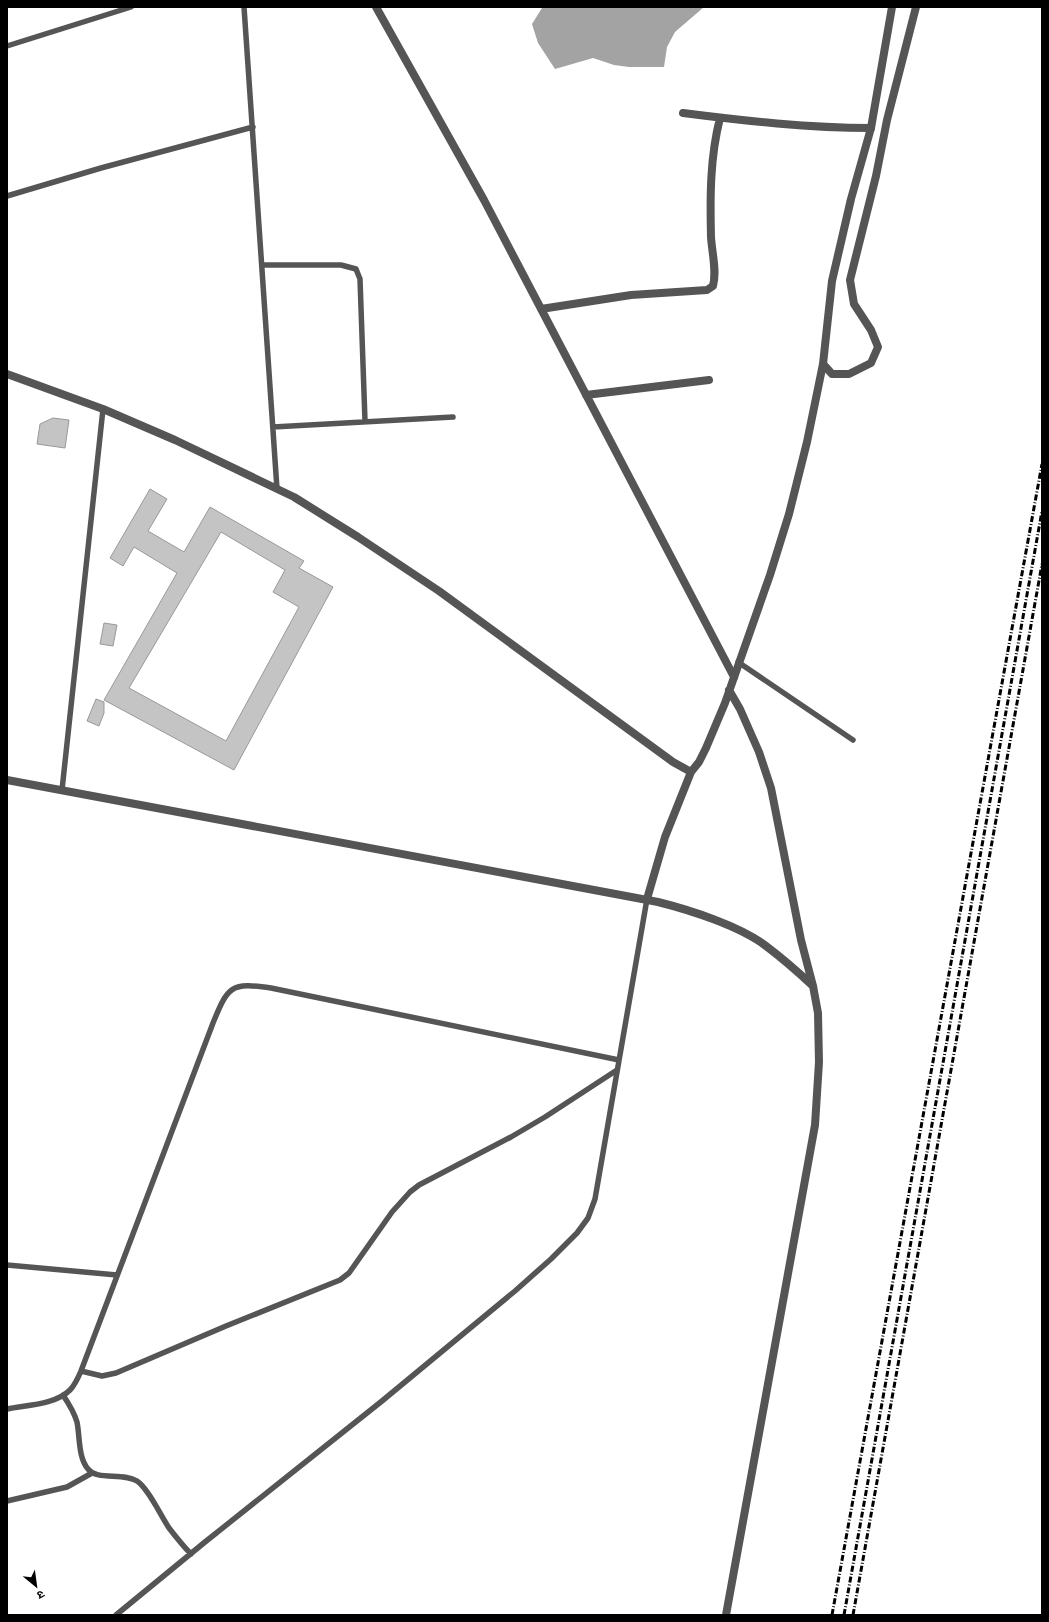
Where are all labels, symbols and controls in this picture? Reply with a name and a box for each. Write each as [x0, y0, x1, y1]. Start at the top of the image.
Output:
north arrow [16, 1566, 56, 1606]
text: उ [34, 1587, 47, 1602]

